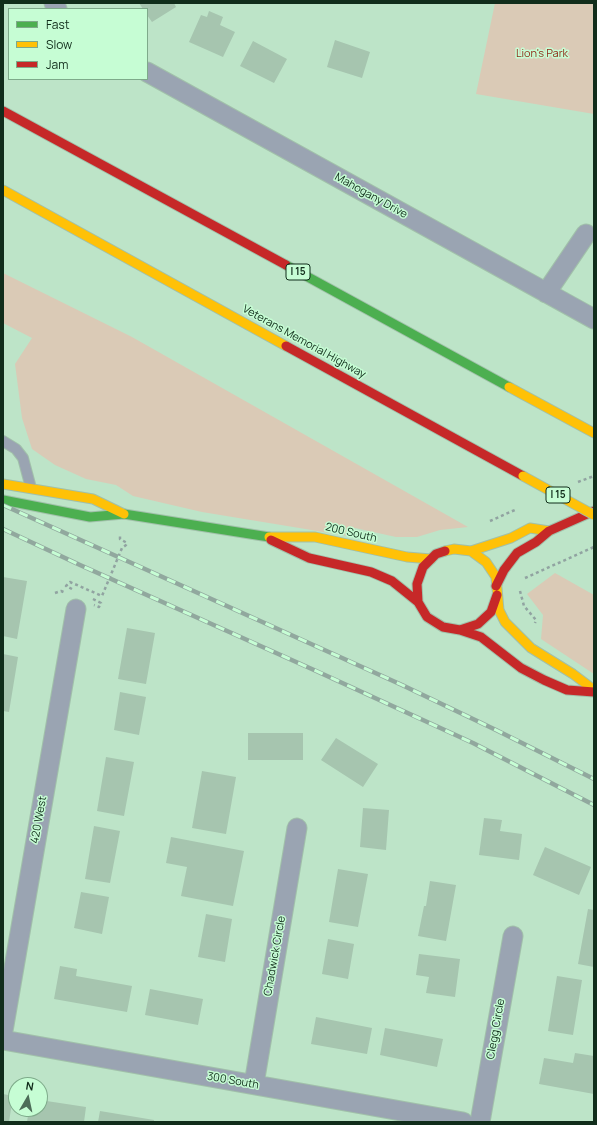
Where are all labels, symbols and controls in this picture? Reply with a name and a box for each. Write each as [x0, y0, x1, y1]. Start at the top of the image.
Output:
legend [8, 8, 148, 80]
text: Fast [46, 16, 70, 33]
text: Slow [46, 36, 72, 53]
park label: Lion's Park [516, 47, 568, 61]
text: Jam [46, 56, 68, 73]
street label: Mahogany Drive [332, 171, 410, 221]
road number: I 15 [286, 264, 310, 280]
street label: Veterans Memorial Highway [240, 303, 368, 381]
road number: I 15 [546, 487, 570, 503]
street label: 200 South [324, 521, 378, 545]
street label: 420 West [28, 795, 50, 845]
street label: Chadwick Circle [261, 915, 289, 997]
street label: Clegg Circle [484, 998, 508, 1060]
street label: 300 South [206, 1070, 260, 1092]
north arrow [8, 1077, 48, 1117]
text: N [25, 1078, 35, 1094]

